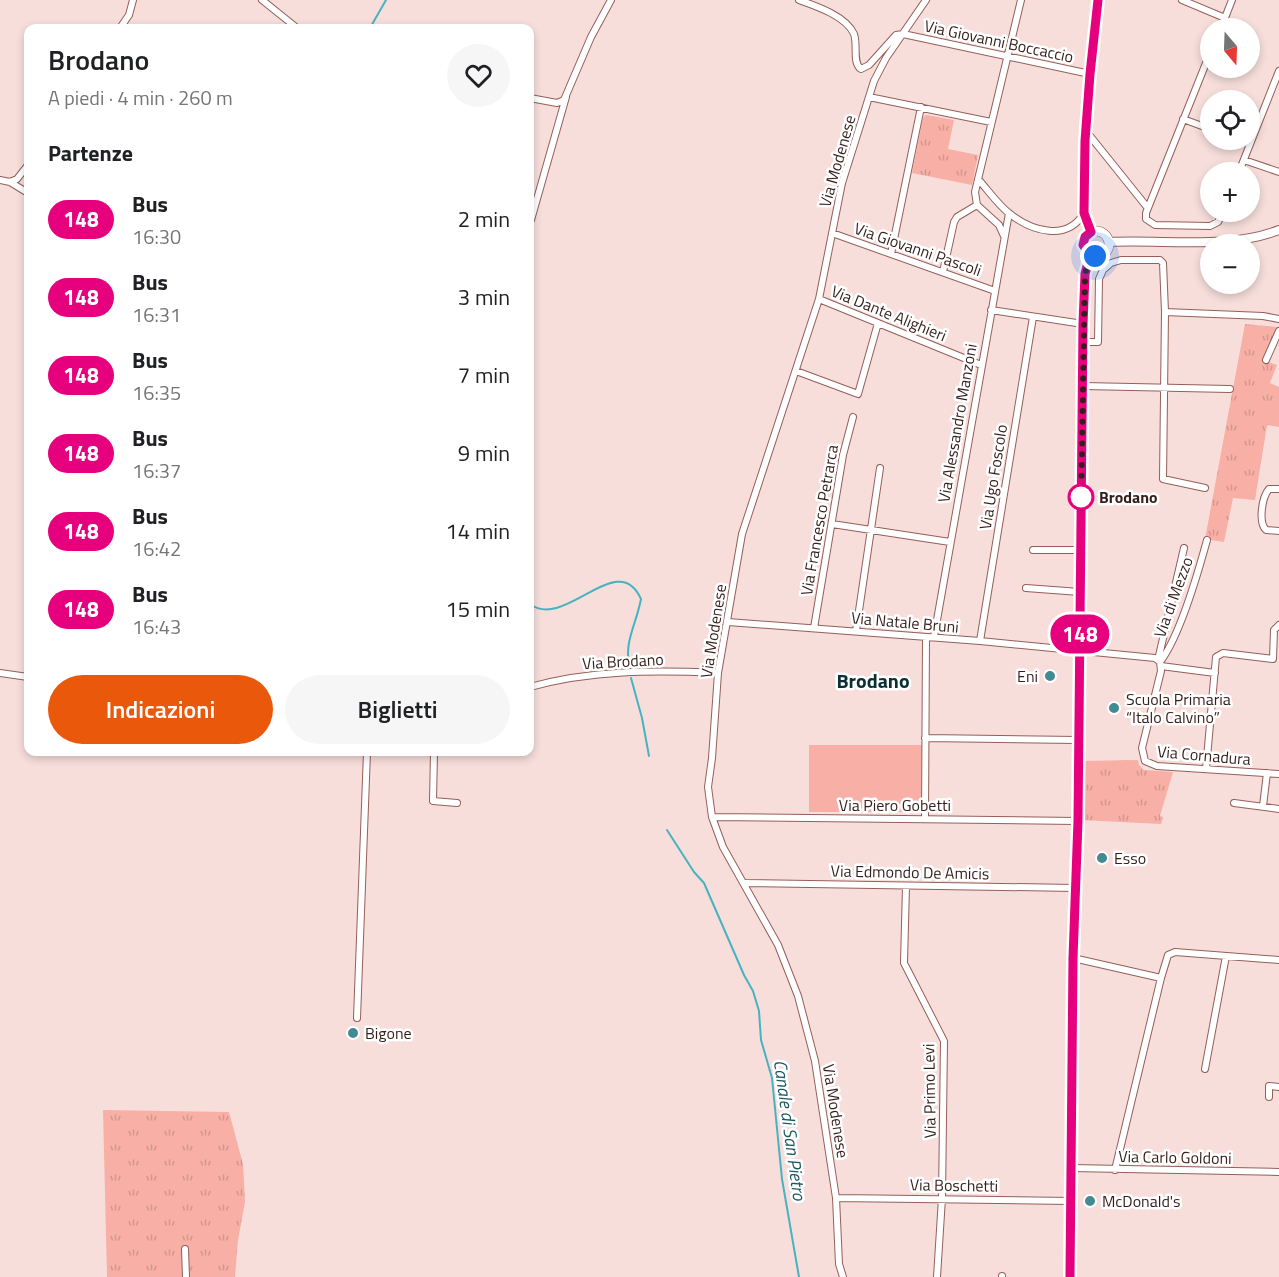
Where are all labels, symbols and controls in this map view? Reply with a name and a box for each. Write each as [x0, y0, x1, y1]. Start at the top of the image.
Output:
street label: Via Giovanni Boccaccio [922, 13, 1076, 69]
north arrow [1200, 18, 1260, 78]
map controls [1200, 18, 1260, 294]
text: Brodano [48, 38, 149, 81]
button: heart [447, 44, 510, 107]
text: A piedi · 4 min · 260 m [48, 82, 233, 113]
button: locate [1200, 90, 1260, 150]
street label: Via Modenese [812, 112, 862, 210]
text: Partenze [48, 136, 133, 170]
button: + [1200, 162, 1260, 222]
text: Bus [132, 187, 168, 221]
text: 2 min [458, 202, 510, 236]
text: 148 [63, 203, 99, 235]
street label: Via Giovanni Pascoli [851, 216, 985, 282]
text: 16:30 [132, 221, 181, 252]
button: − [1200, 234, 1260, 294]
your location [1080, 241, 1110, 271]
text: Bus [132, 265, 168, 299]
street label: Via Dante Alighieri [828, 279, 950, 347]
text: 3 min [458, 280, 510, 314]
text: 148 [63, 281, 99, 313]
text: 16:31 [132, 299, 181, 330]
street label: Via Alessandro Manzoni [931, 342, 983, 504]
text: Bus [132, 343, 168, 377]
text: 7 min [458, 358, 510, 392]
text: 148 [63, 359, 99, 391]
text: 16:35 [132, 377, 181, 408]
text: Bus [132, 421, 168, 455]
street label: Via Ugo Foscolo [973, 423, 1013, 531]
text: 9 min [458, 436, 510, 470]
text: 148 [63, 437, 99, 469]
street label: Via Francesco Petrarca [794, 443, 844, 597]
text: 16:37 [132, 455, 181, 486]
marker: Brodano [1068, 484, 1094, 510]
place label: Brodano [1099, 485, 1158, 509]
text: Bus [132, 499, 168, 533]
text: 14 min [445, 514, 510, 548]
text: 148 [63, 515, 99, 547]
text: 16:42 [132, 533, 181, 564]
street label: Via di Mezzo [1147, 553, 1199, 641]
text: Bus [132, 577, 168, 611]
street label: Via Modenese [694, 582, 732, 680]
text: 15 min [445, 592, 510, 626]
text: 148 [63, 593, 99, 625]
street label: Via Natale Bruni [850, 605, 960, 639]
text: 16:43 [132, 611, 181, 642]
line badge: 148 [1046, 614, 1114, 654]
text: 148 [1062, 618, 1098, 650]
street label: Via Brodano [582, 647, 664, 675]
place label: Eni [1017, 664, 1038, 688]
district label: Brodano [836, 665, 910, 696]
marker: Eni [1043, 669, 1057, 683]
button: Indicazioni [48, 675, 273, 744]
button: Biglietti [285, 675, 510, 744]
place label: Scuola Primaria “Italo Calvino” [1126, 687, 1231, 729]
marker: Scuola Primaria “Italo Calvino” [1107, 701, 1121, 715]
street label: Via Cornadura [1156, 739, 1252, 771]
street label: Via Piero Gobetti [839, 793, 951, 817]
place label: Esso [1114, 846, 1146, 870]
marker: Esso [1095, 851, 1109, 865]
street label: Via Edmondo De Amicis [830, 859, 990, 885]
place label: Bigone [365, 1021, 412, 1045]
marker: Bigone [346, 1026, 360, 1040]
street label: Via Primo Levi [916, 1043, 942, 1139]
water label: Canale di San Pietro [767, 1058, 813, 1203]
street label: Via Modenese [817, 1062, 855, 1160]
street label: Via Carlo Goldoni [1118, 1144, 1232, 1170]
street label: Via Boschetti [910, 1172, 998, 1198]
place label: McDonald's [1102, 1189, 1181, 1213]
marker: McDonald's [1083, 1194, 1097, 1208]

